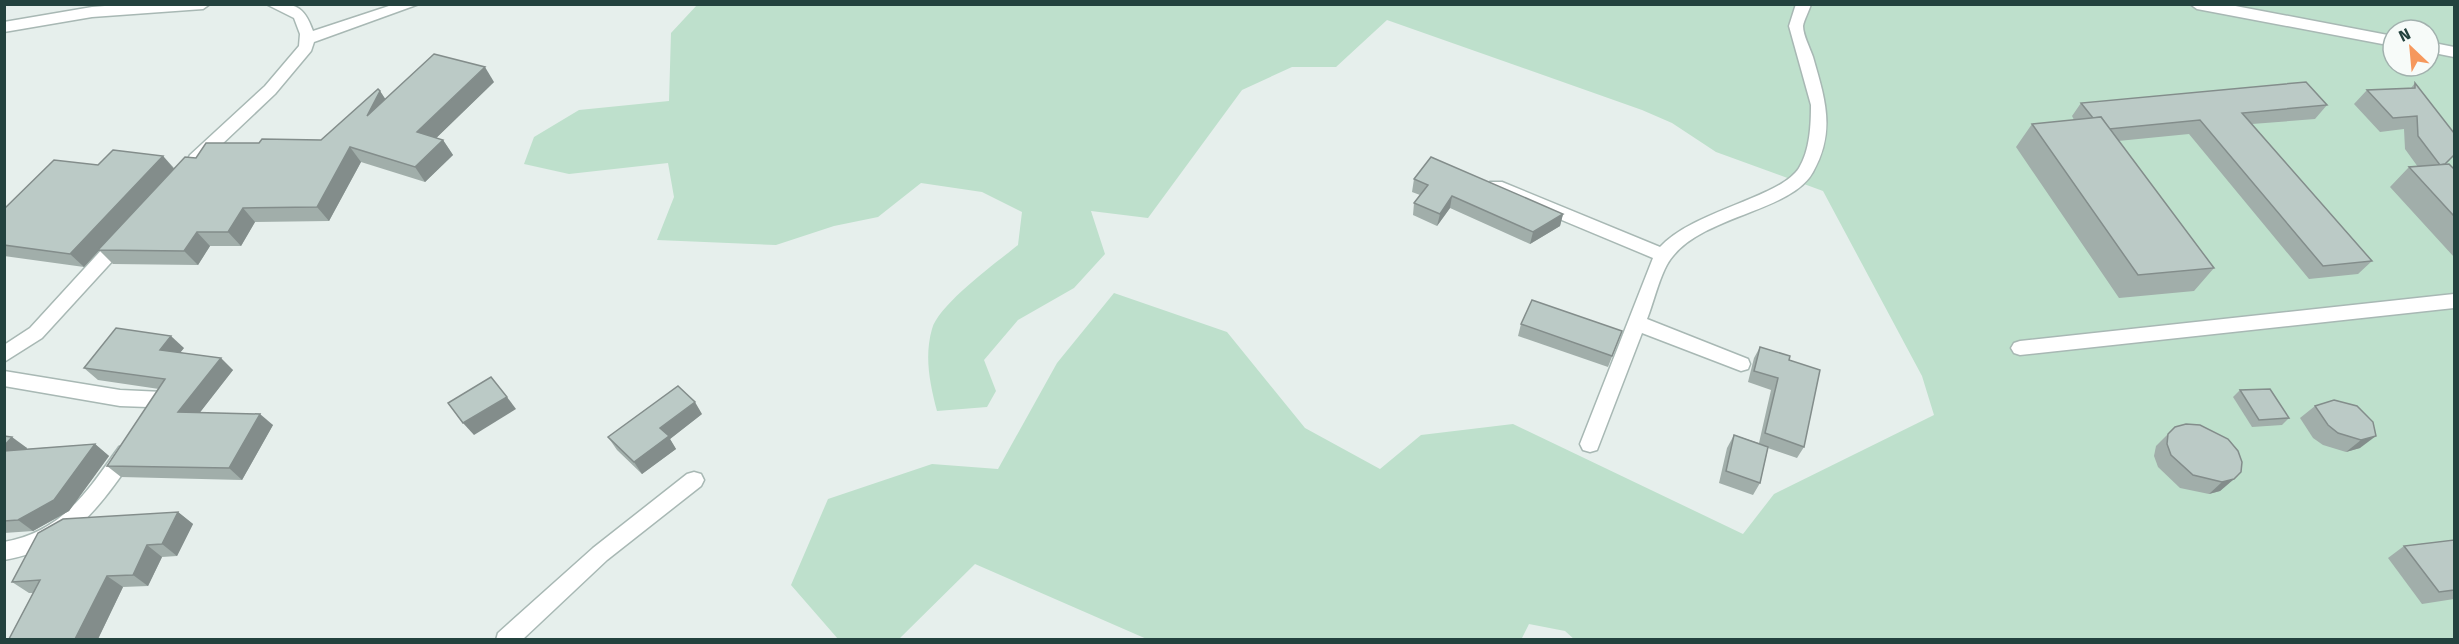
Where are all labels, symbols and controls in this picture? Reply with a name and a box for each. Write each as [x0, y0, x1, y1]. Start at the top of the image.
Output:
north arrow [2381, 18, 2441, 78]
text: N [2396, 24, 2414, 46]

